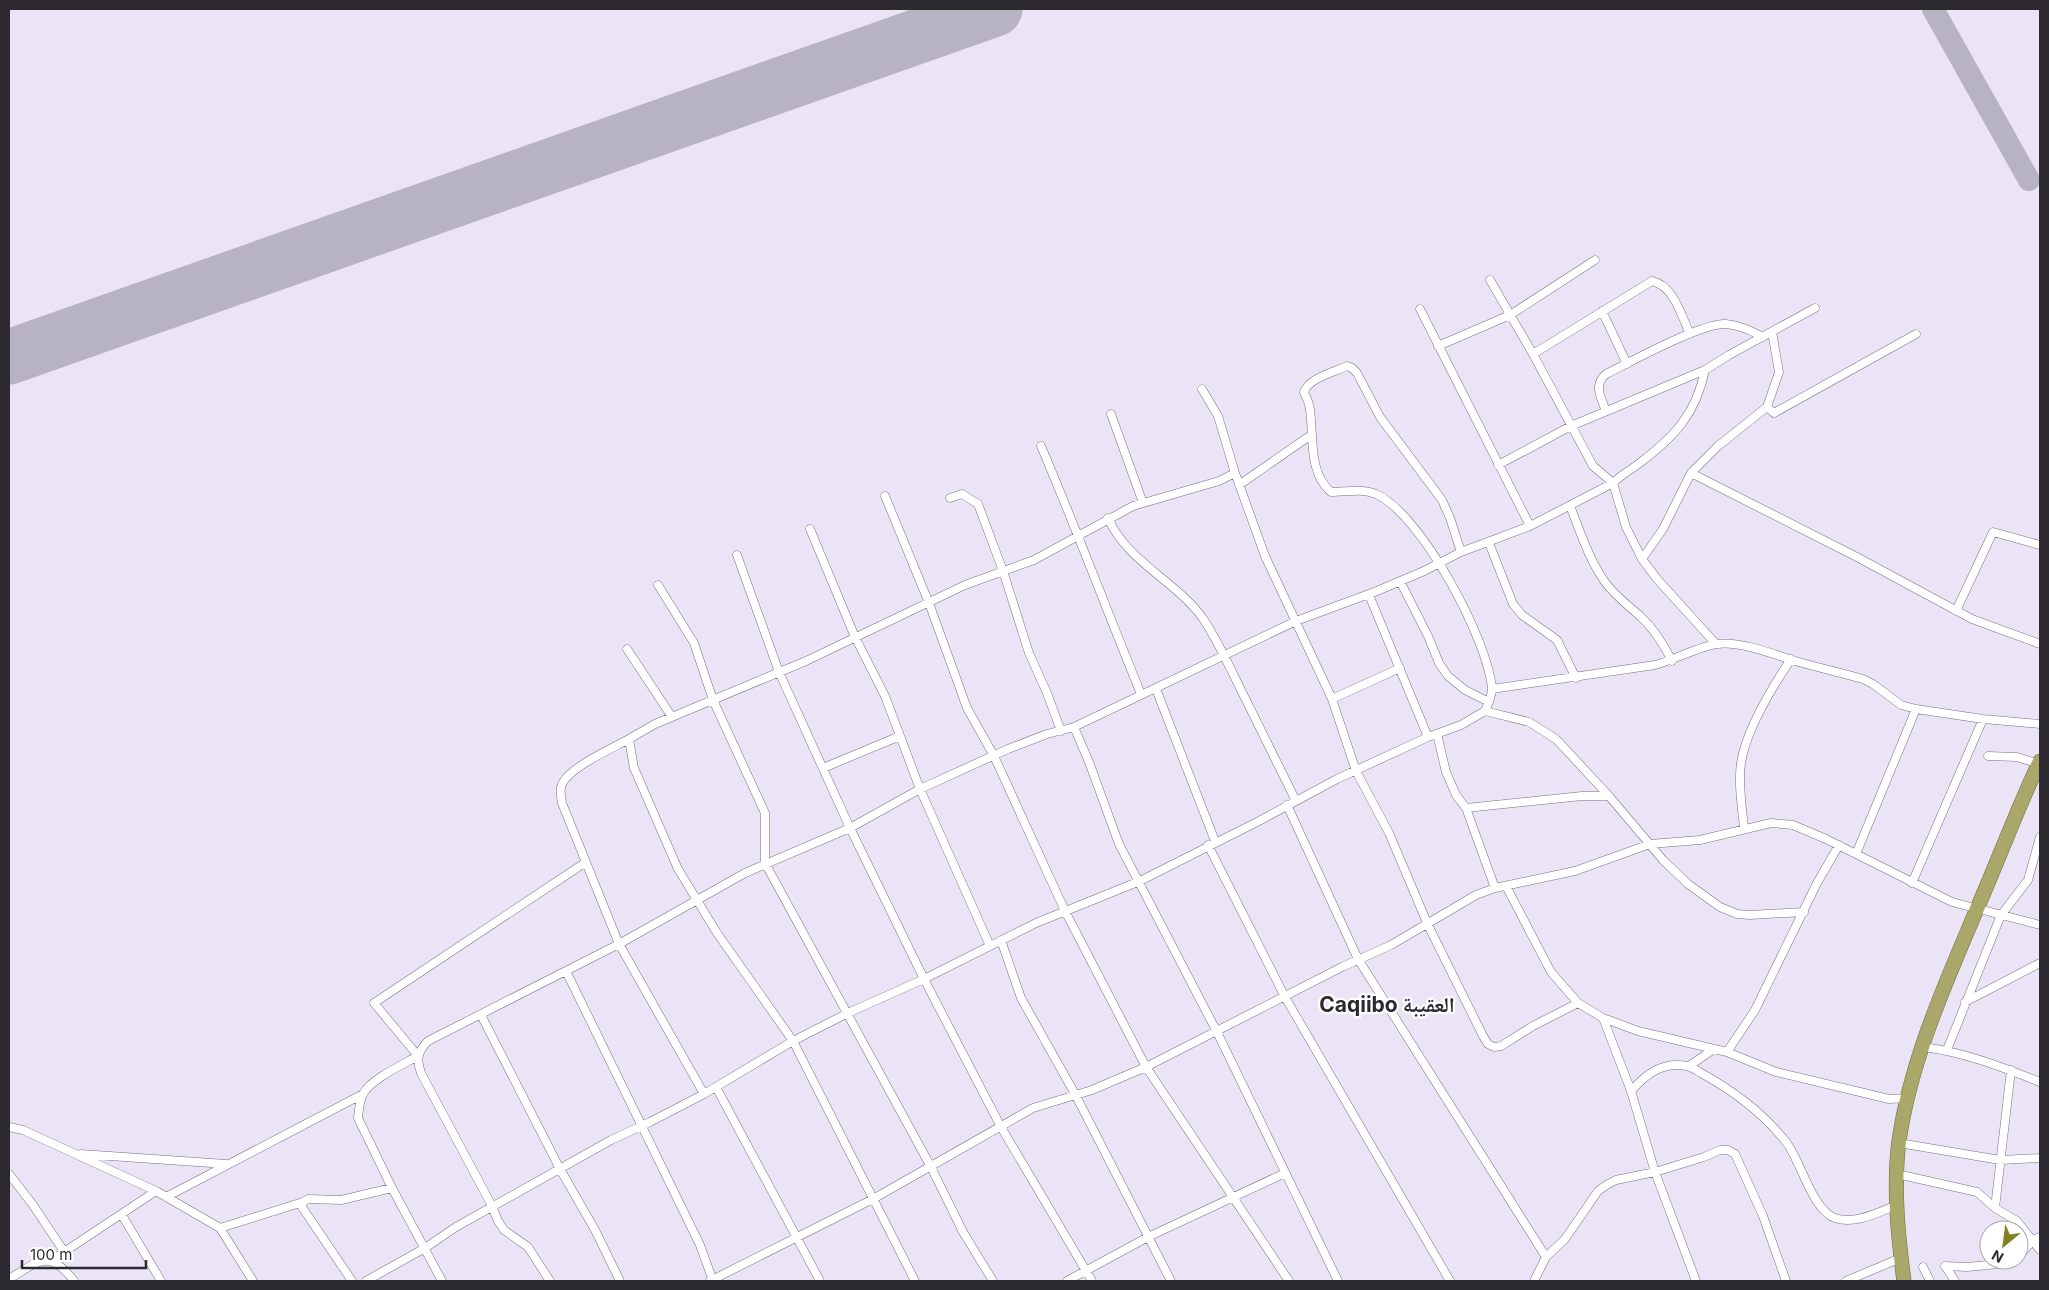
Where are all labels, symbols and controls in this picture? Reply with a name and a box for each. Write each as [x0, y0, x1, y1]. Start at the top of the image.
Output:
district label: Caqiibo العقيبة [1319, 992, 1455, 1017]
north arrow [1979, 1220, 2029, 1270]
scale bar [22, 1238, 146, 1270]
text: 100 m [30, 1245, 72, 1264]
text: N [1989, 1247, 2006, 1267]

